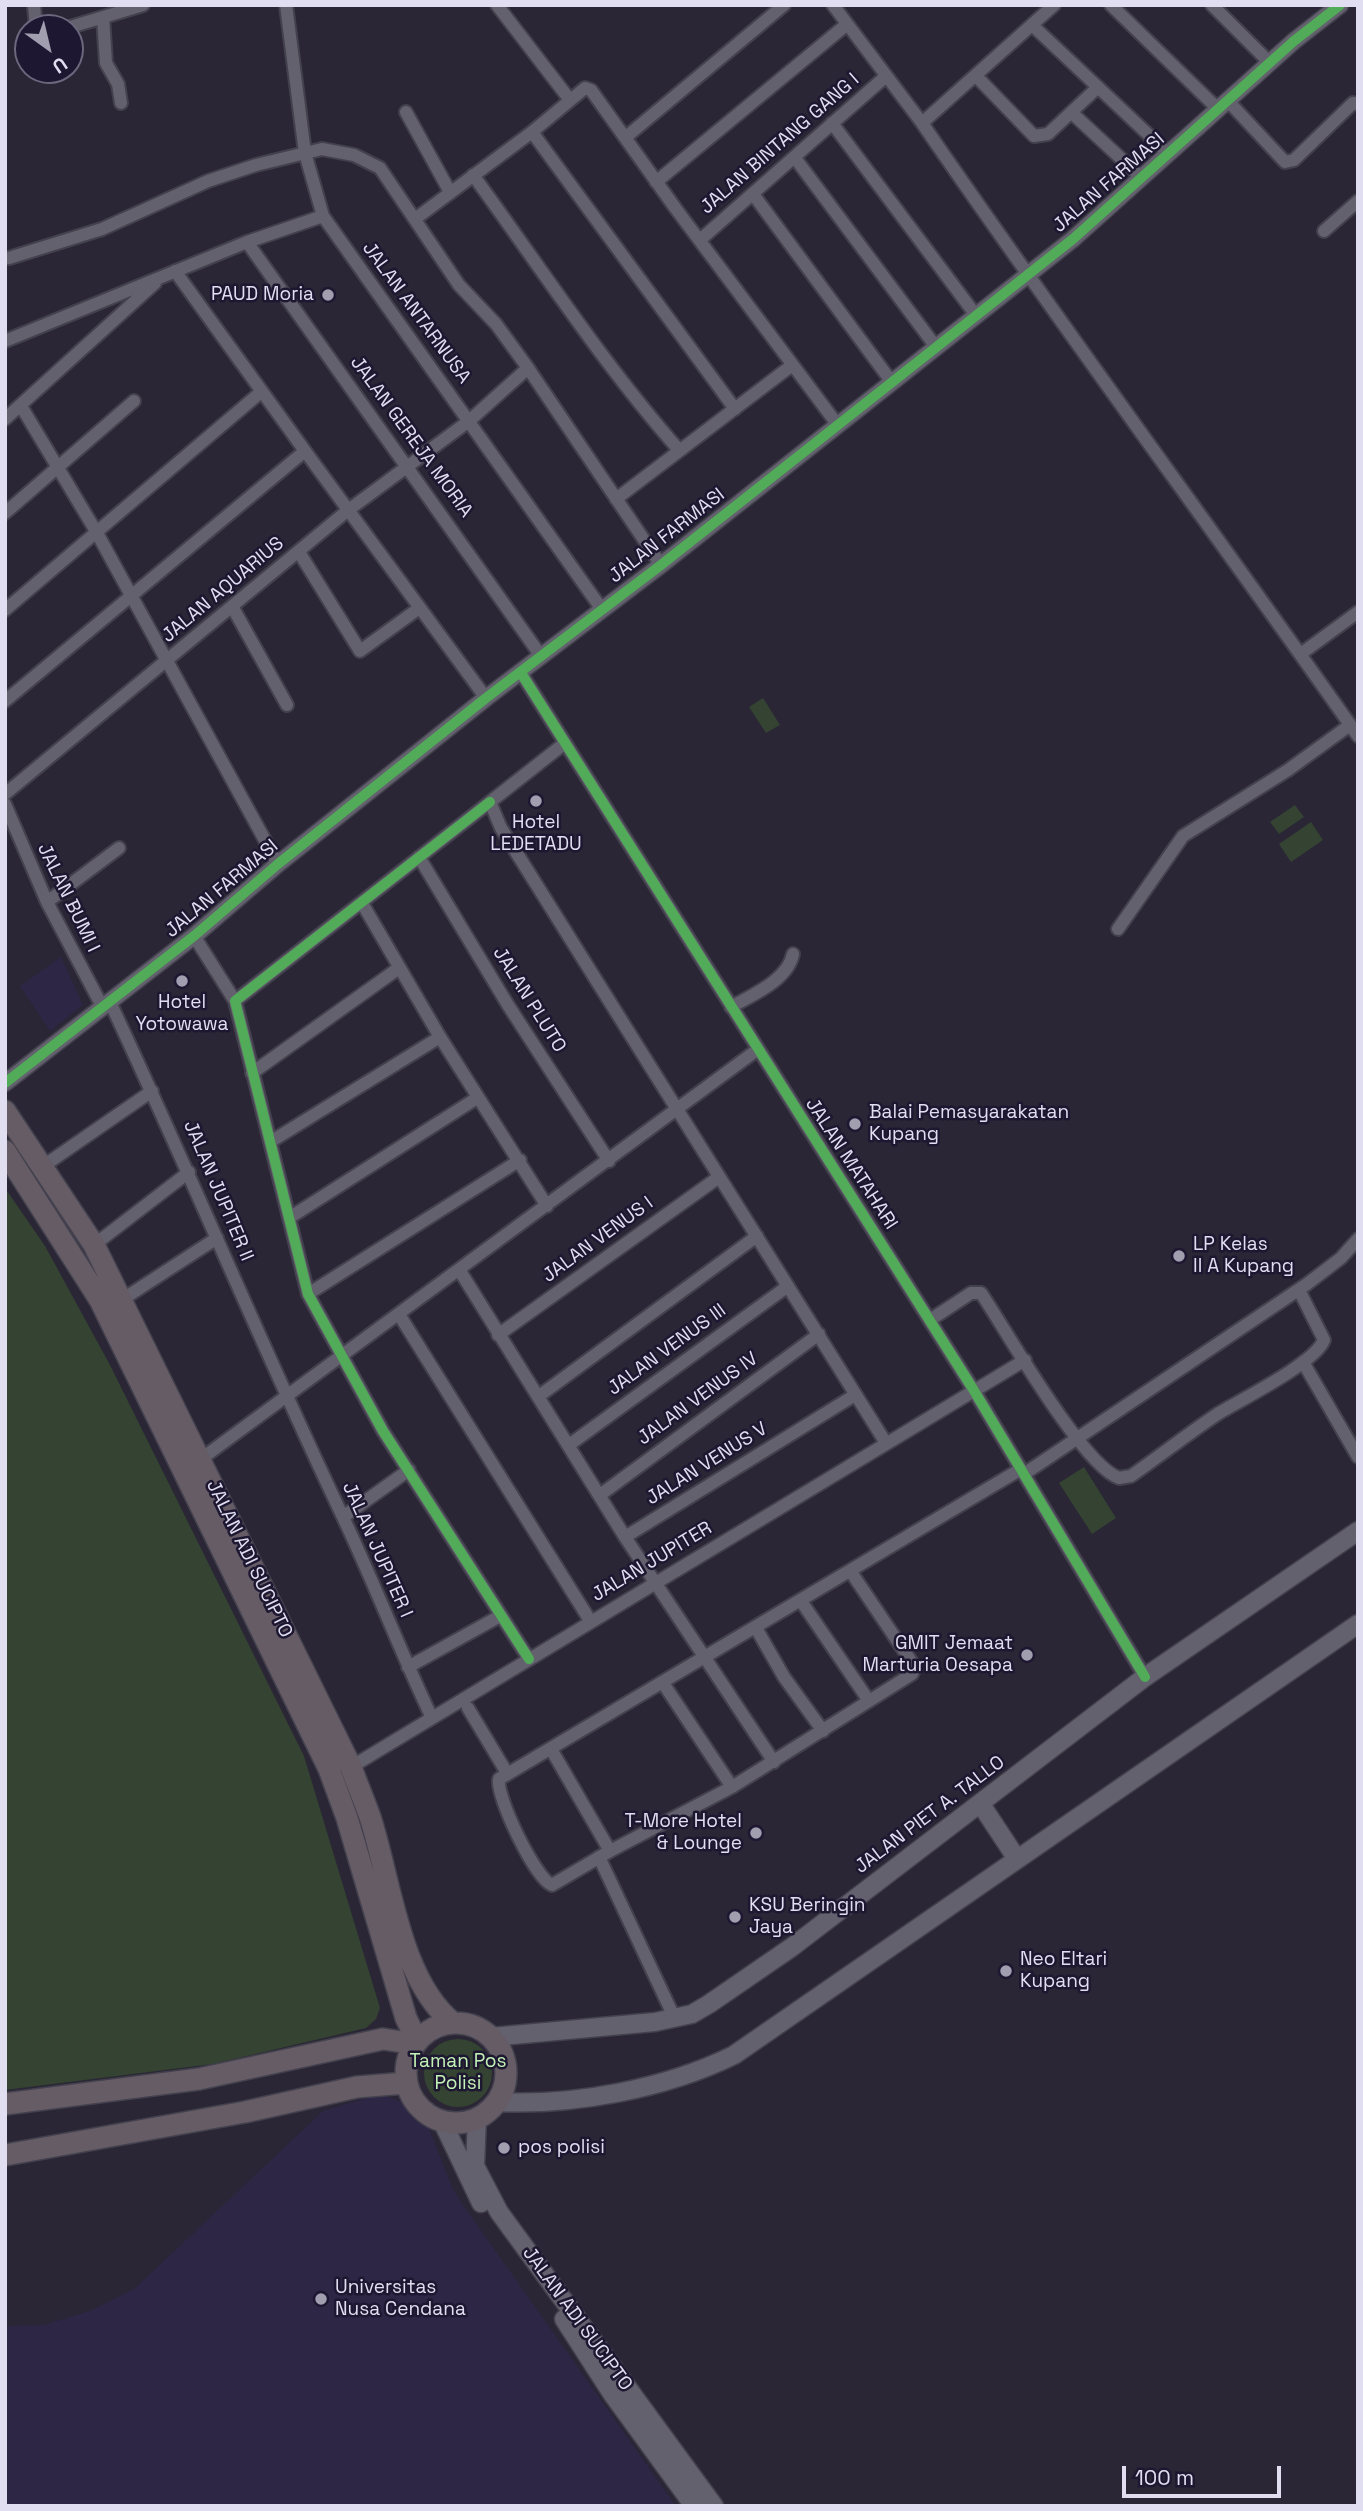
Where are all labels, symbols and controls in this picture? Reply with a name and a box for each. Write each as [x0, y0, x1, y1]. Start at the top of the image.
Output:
north arrow [14, 14, 84, 84]
text: U [48, 51, 72, 79]
street label: JALAN BINTANG GANG I [696, 69, 864, 219]
street label: JALAN FARMASI [1048, 128, 1170, 238]
street label: JALAN ANTARNUSA [357, 238, 475, 388]
place label: PAUD Moria [211, 284, 314, 306]
marker: PAUD Moria [320, 287, 336, 303]
street label: JALAN GEREJA MORIA [345, 352, 477, 522]
street label: JALAN FARMASI [605, 484, 729, 588]
street label: JALAN AQUARIUS [157, 532, 289, 648]
marker: Hotel LEDETADU [528, 793, 544, 809]
place label: Hotel LEDETADU [490, 812, 582, 856]
street label: JALAN FARMASI [161, 835, 283, 943]
street label: JALAN BUMI I [32, 840, 104, 956]
street label: JALAN PLUTO [488, 943, 570, 1057]
marker: Hotel Yotowawa [174, 973, 190, 989]
place label: Hotel Yotowawa [135, 992, 229, 1036]
street label: JALAN MATAHARI [800, 1094, 902, 1234]
place label: Balai Pemasyarakatan Kupang [869, 1102, 1069, 1146]
marker: Balai Pemasyarakatan Kupang [847, 1116, 863, 1132]
street label: JALAN JUPITER II [178, 1117, 258, 1265]
street label: JALAN VENUS I [538, 1192, 658, 1288]
place label: LP Kelas II A Kupang [1193, 1234, 1294, 1278]
marker: LP Kelas II A Kupang [1171, 1248, 1187, 1264]
street label: JALAN VENUS III [603, 1299, 731, 1401]
street label: JALAN VENUS IV [633, 1348, 763, 1450]
street label: JALAN VENUS V [642, 1418, 772, 1510]
street label: JALAN ADI SUCIPTO [201, 1477, 297, 1641]
street label: JALAN JUPITER I [337, 1479, 417, 1621]
street label: JALAN JUPITER [588, 1517, 716, 1607]
place label: GMIT Jemaat Marturia Oesapa [863, 1633, 1013, 1677]
marker: GMIT Jemaat Marturia Oesapa [1019, 1647, 1035, 1663]
street label: JALAN PIET A. TALLO [851, 1751, 1009, 1879]
place label: T-More Hotel & Lounge [625, 1811, 742, 1855]
marker: T-More Hotel & Lounge [748, 1825, 764, 1841]
place label: KSU Beringin Jaya [749, 1895, 865, 1939]
marker: KSU Beringin Jaya [727, 1909, 743, 1925]
place label: Neo Eltari Kupang [1020, 1949, 1107, 1993]
marker: Neo Eltari Kupang [998, 1963, 1014, 1979]
park label: Taman Pos Polisi [409, 2051, 507, 2095]
place label: pos polisi [518, 2137, 605, 2159]
marker: pos polisi [496, 2140, 512, 2156]
street label: JALAN ADI SUCIPTO [517, 2243, 637, 2395]
place label: Universitas Nusa Cendana [335, 2277, 466, 2321]
marker: Universitas Nusa Cendana [313, 2291, 329, 2307]
scale bar [1125, 2452, 1284, 2496]
text: 100 m [1135, 2464, 1194, 2491]

